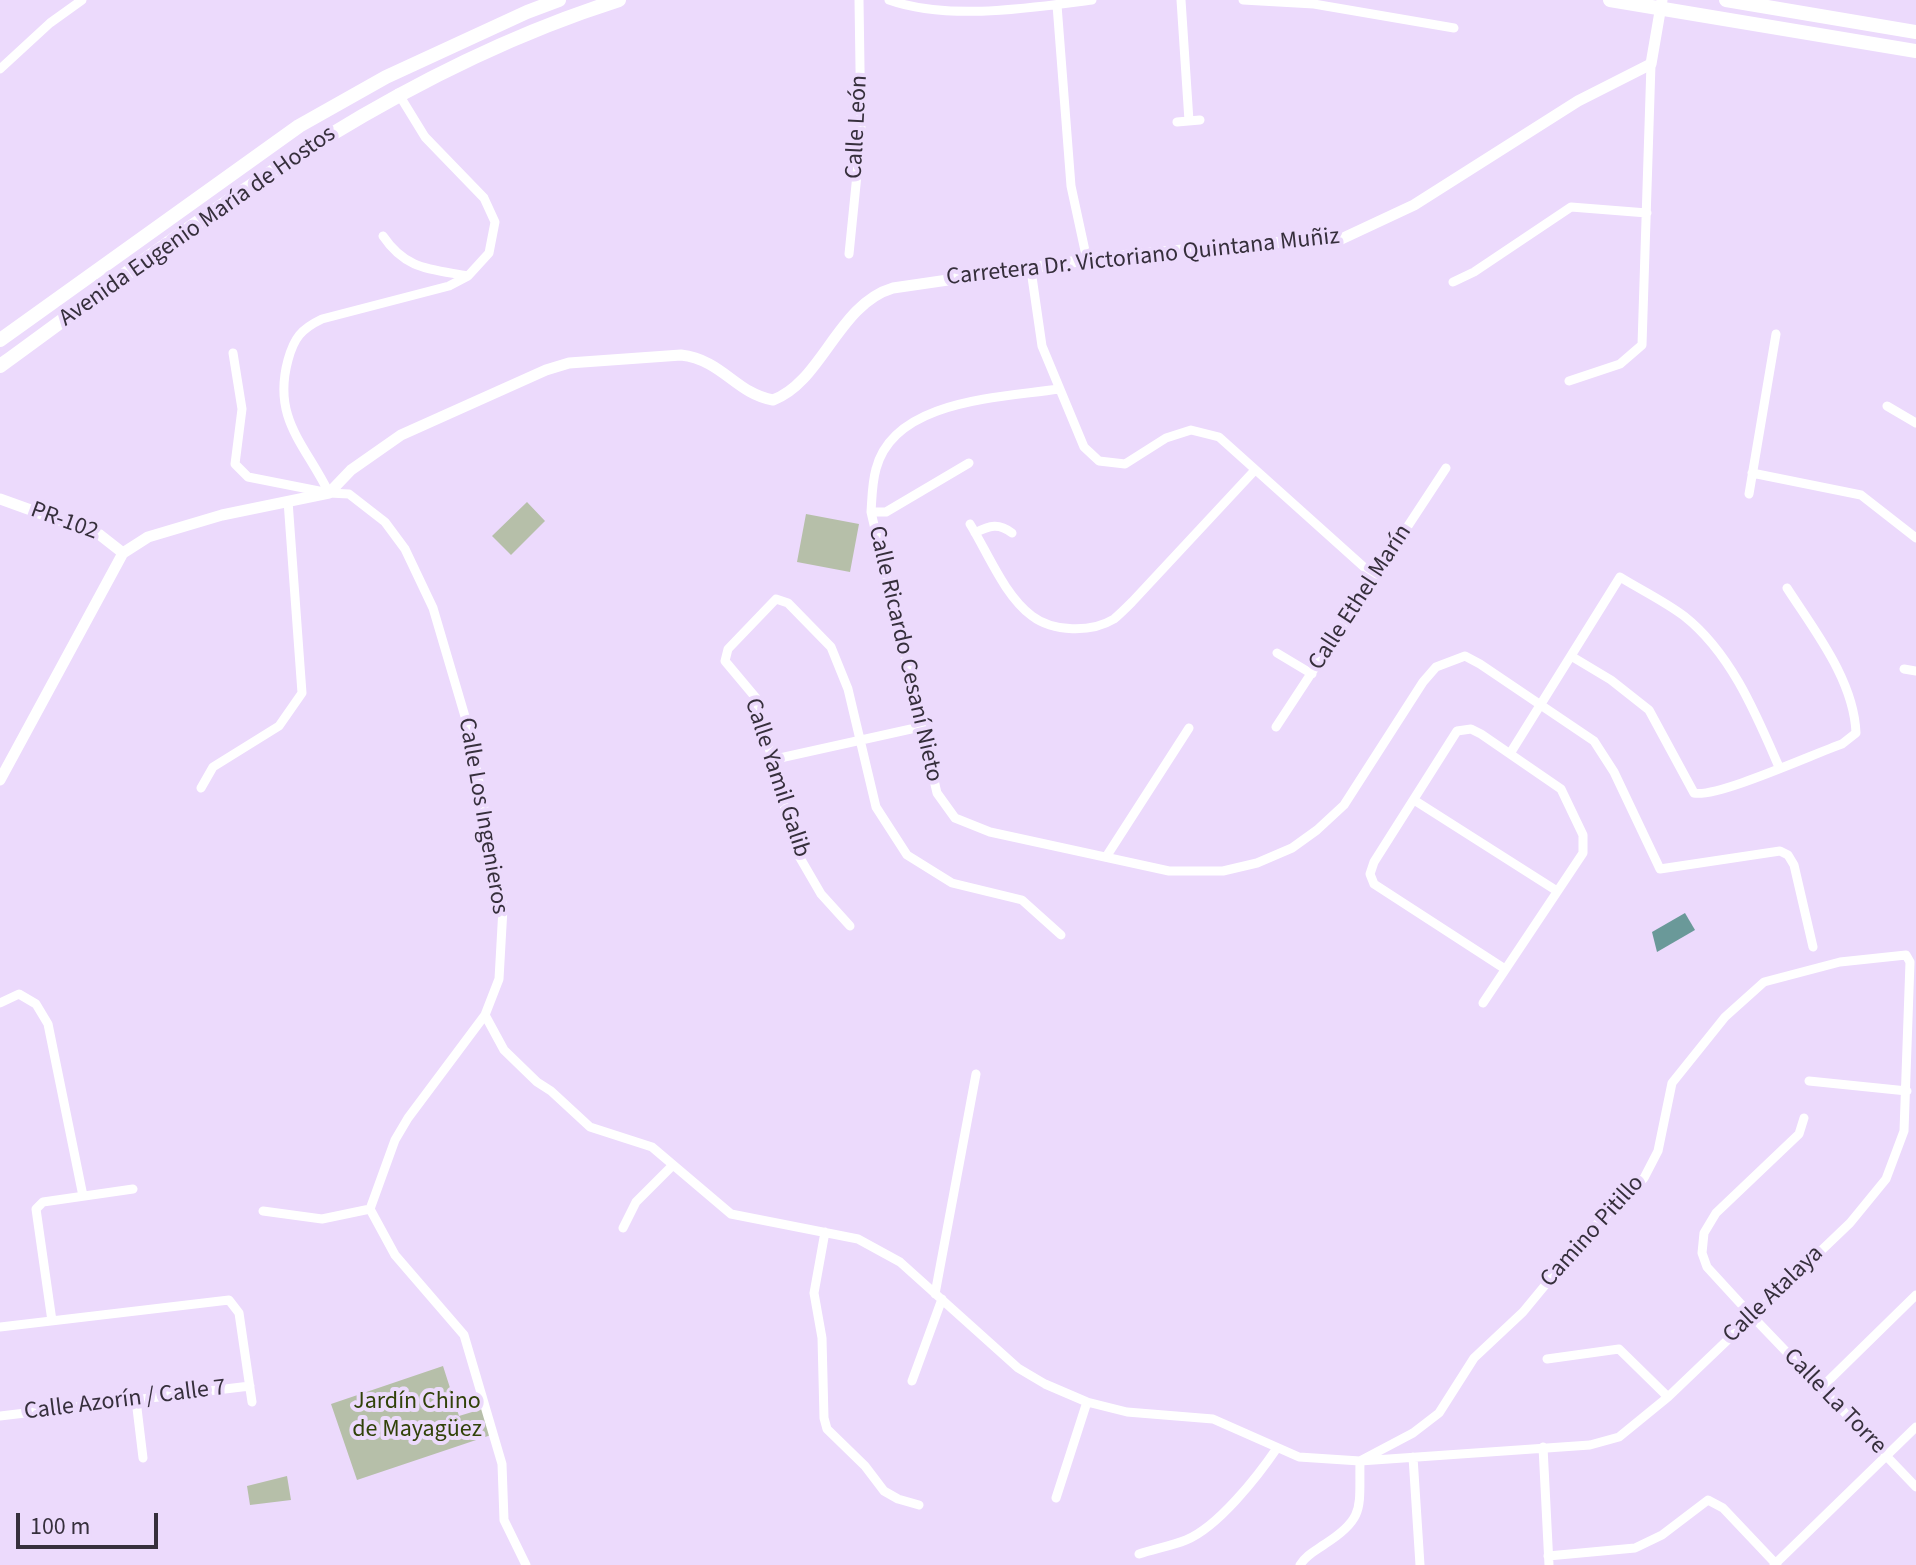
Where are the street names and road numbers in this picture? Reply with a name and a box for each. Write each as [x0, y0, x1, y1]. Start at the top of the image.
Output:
street label: Calle León [841, 74, 875, 180]
street label: Avenida Eugenio María de Hostos [54, 120, 342, 334]
street label: Carretera Dr. Victoriano Quintana Muñiz [945, 223, 1341, 293]
street label: PR-102 [26, 497, 102, 547]
street label: Calle Ethel Marín [1303, 520, 1419, 676]
street label: Calle Ricardo Cesaní Nieto [861, 523, 947, 785]
street label: Calle Yamil Galib [737, 695, 815, 861]
street label: Calle Los Ingenieros [451, 715, 513, 917]
street label: Camino Pitillo [1535, 1170, 1651, 1294]
street label: Calle Atalaya [1718, 1240, 1830, 1350]
street label: Calle La Torre [1776, 1343, 1892, 1461]
street label: Calle Azorín / Calle 7 [23, 1374, 227, 1428]

